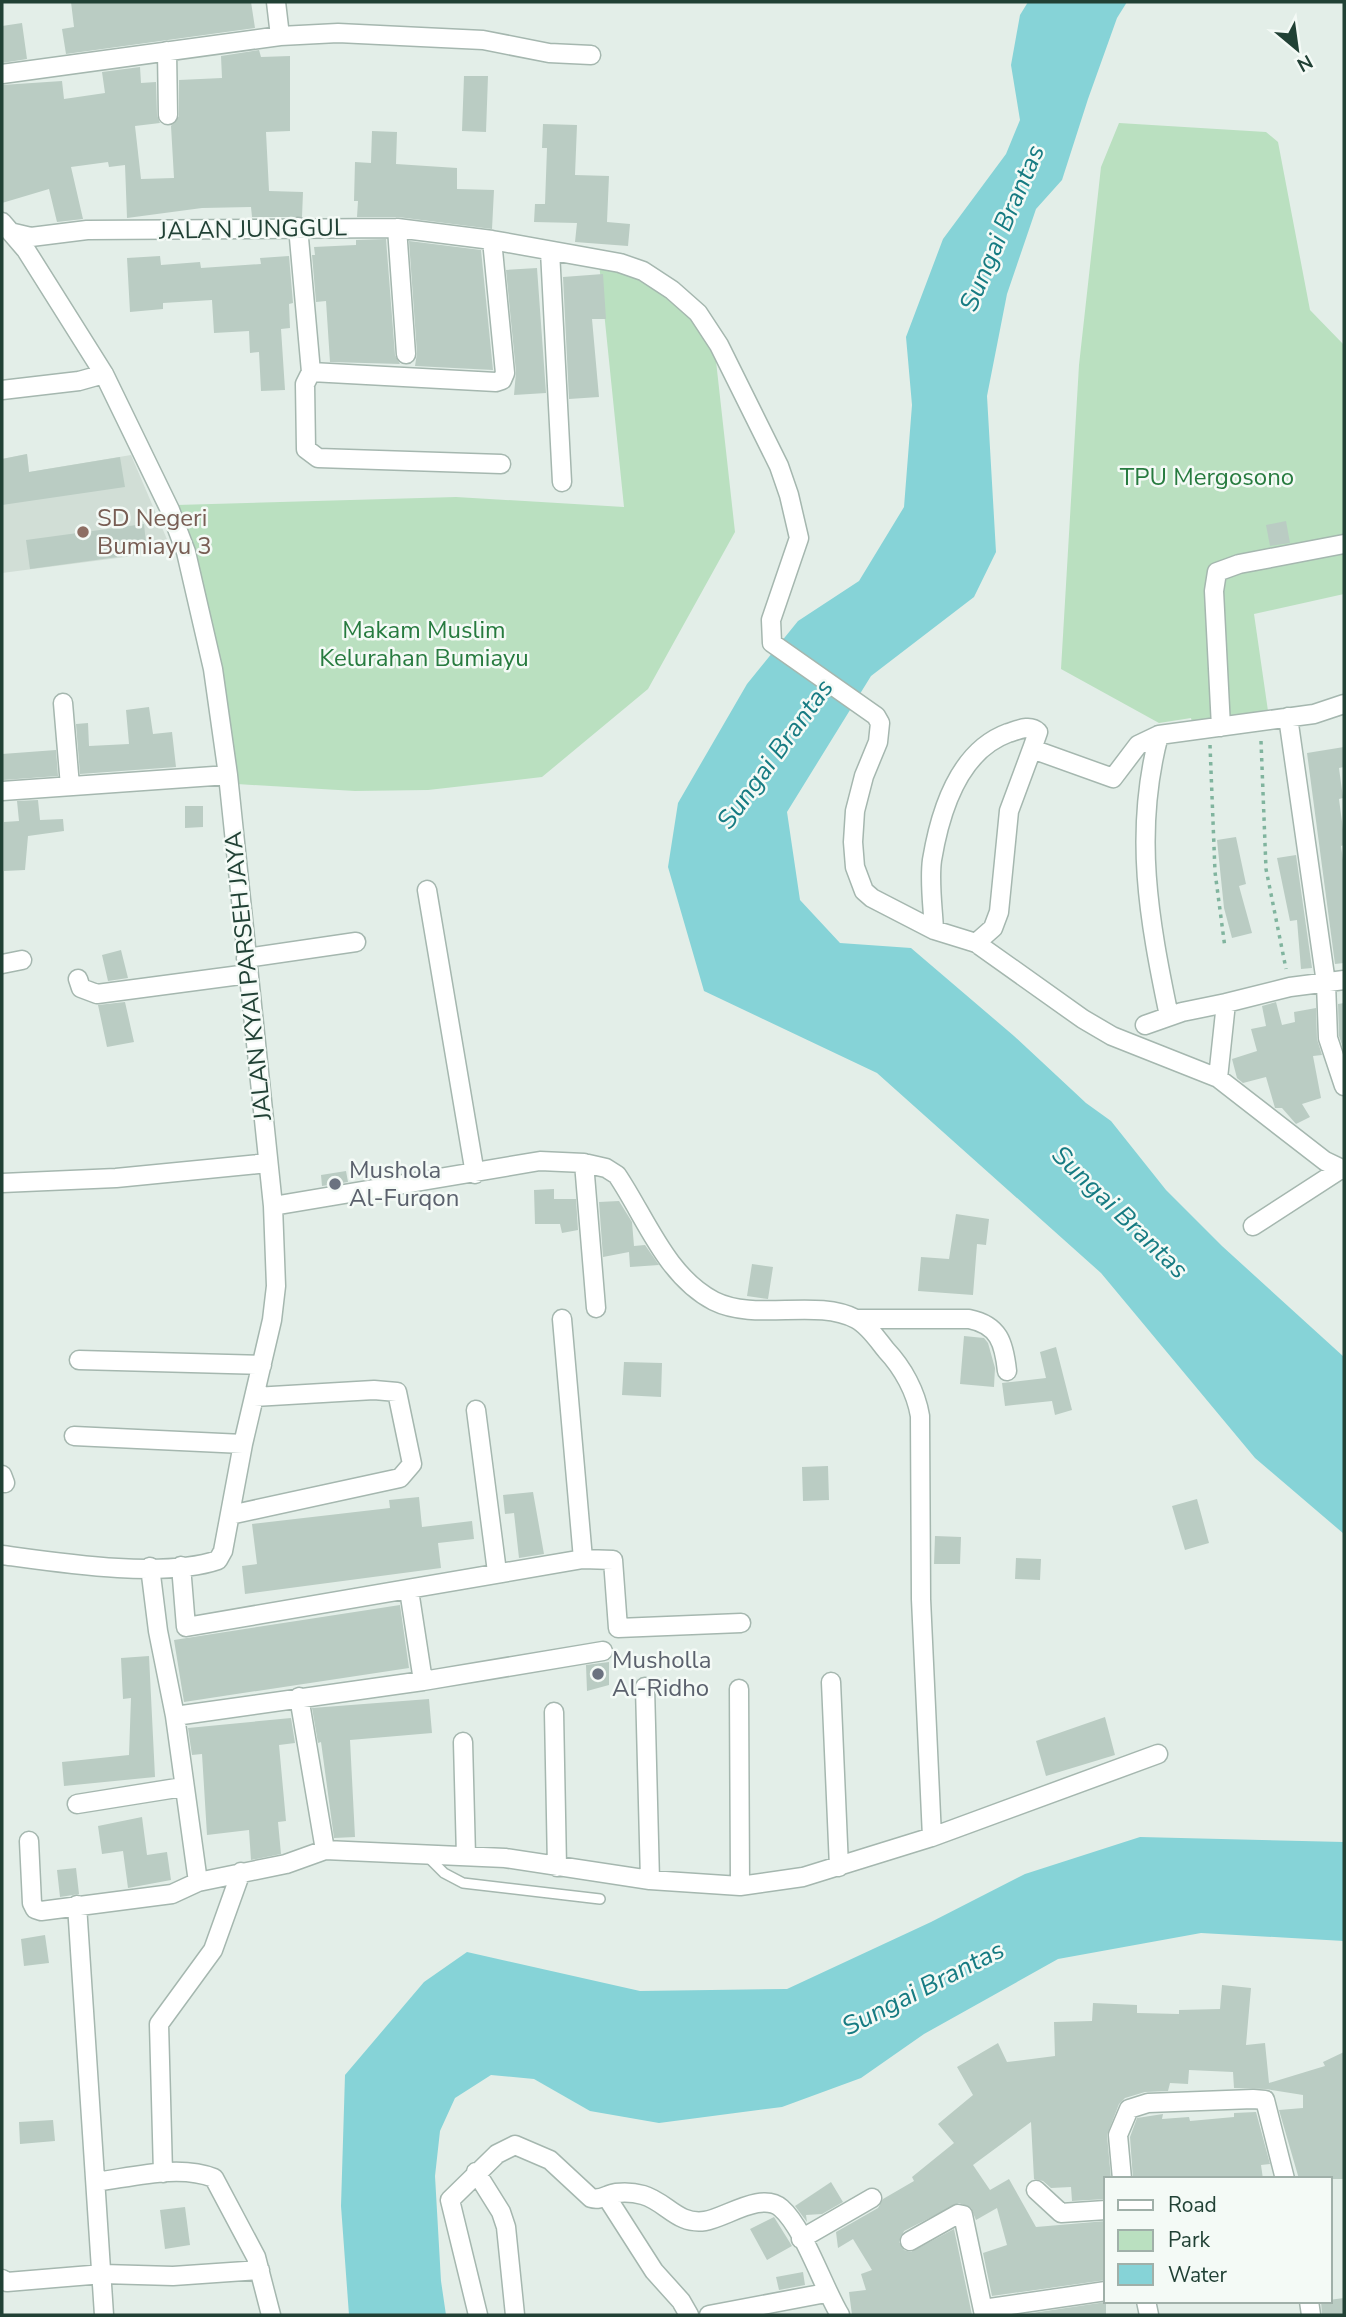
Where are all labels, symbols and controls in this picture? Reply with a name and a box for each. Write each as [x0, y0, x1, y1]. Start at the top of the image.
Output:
north arrow [1262, 14, 1332, 84]
text: N [1292, 48, 1317, 78]
water label: Sungai Brantas [951, 139, 1053, 317]
street label: JALAN JUNGGUL [158, 211, 347, 247]
park label: TPU Mergosono [1120, 461, 1294, 493]
place label: SD Negeri Bumiayu 3 [97, 502, 212, 562]
marker: SD Negeri Bumiayu 3 [75, 524, 91, 540]
park label: Makam Muslim Kelurahan Bumiayu [319, 614, 529, 674]
water label: Sungai Brantas [709, 672, 841, 836]
street label: JALAN KYAI PARSEH JAYA [217, 830, 279, 1123]
water label: Sungai Brantas [1044, 1138, 1196, 1286]
place label: Mushola Al-Furqon [349, 1154, 459, 1214]
marker: Mushola Al-Furqon [327, 1176, 343, 1192]
place label: Musholla Al-Ridho [612, 1644, 711, 1704]
marker: Musholla Al-Ridho [590, 1666, 606, 1682]
water label: Sungai Brantas [836, 1932, 1010, 2044]
legend [1104, 2177, 1332, 2303]
text: Road [1168, 2191, 1217, 2219]
text: Park [1168, 2226, 1210, 2254]
text: Water [1168, 2261, 1227, 2289]

